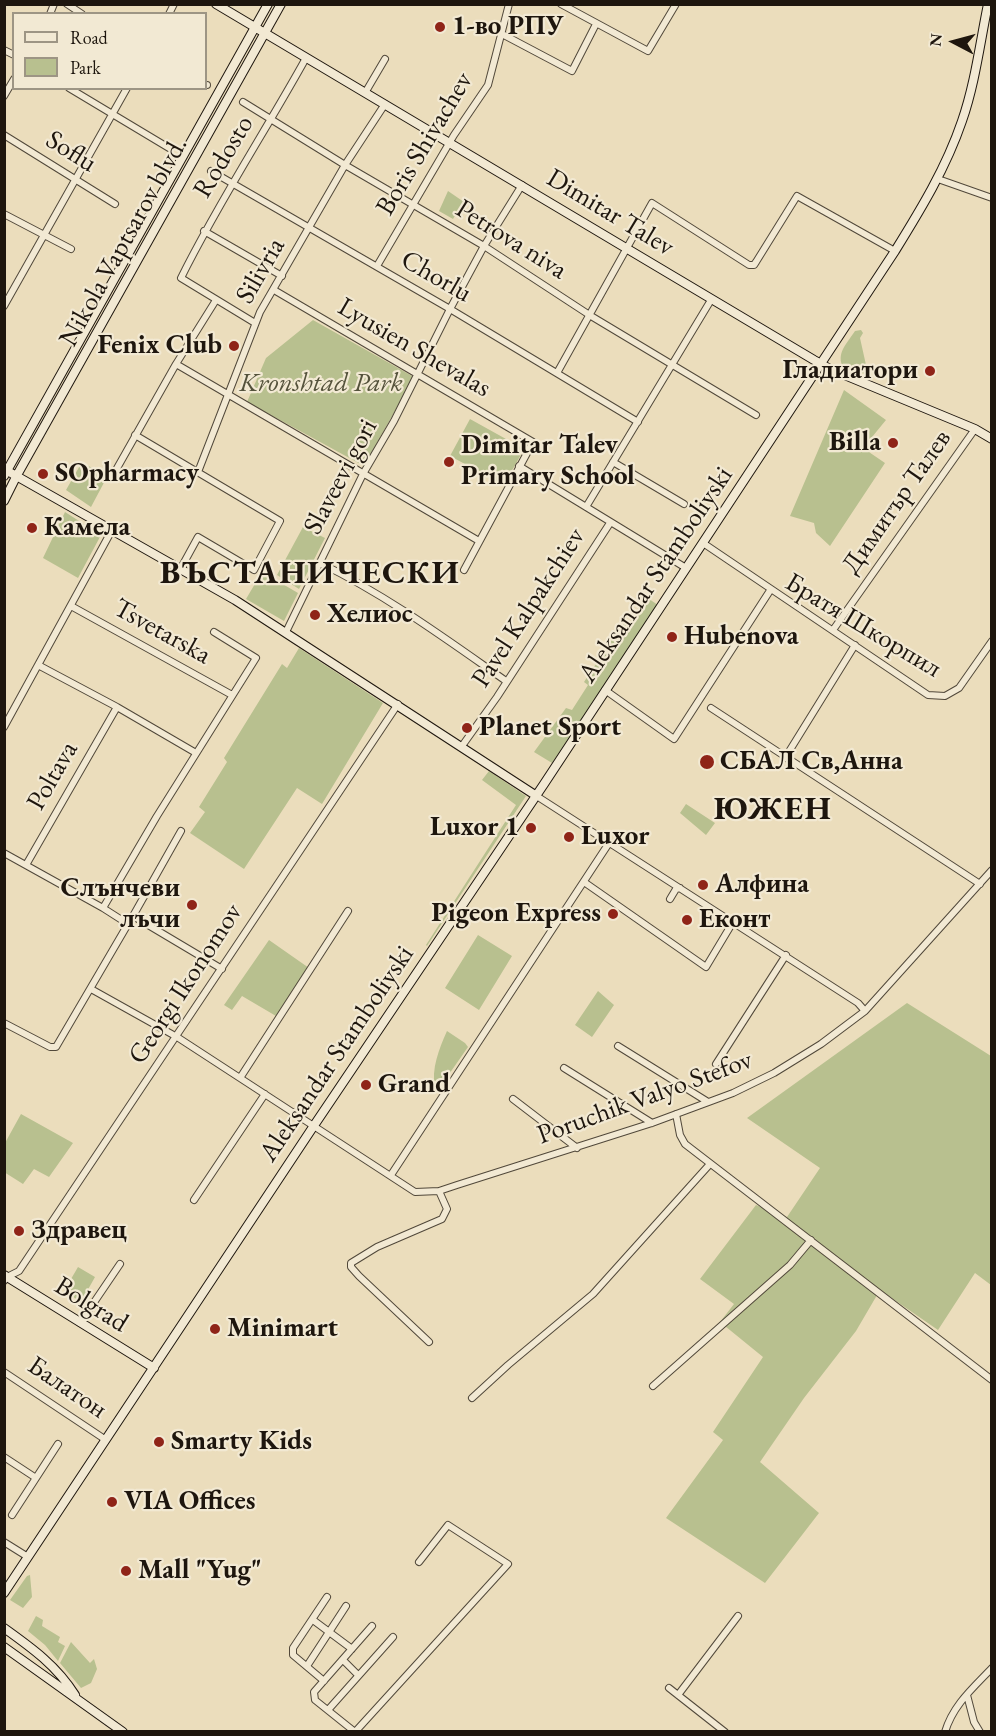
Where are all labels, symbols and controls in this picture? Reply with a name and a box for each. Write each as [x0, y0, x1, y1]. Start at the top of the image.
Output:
place label: 1-во РПУ [452, 11, 564, 43]
legend [12, 12, 207, 90]
north arrow [924, 12, 984, 72]
marker: 1-во РПУ [433, 20, 447, 34]
text: Road [70, 26, 108, 49]
text: N [924, 33, 947, 48]
text: Park [70, 56, 101, 79]
street label: Boris Shivachev [370, 66, 480, 222]
street label: Rodosto [187, 110, 261, 204]
street label: Soflu [40, 124, 102, 180]
street label: Nikola Vaptsarov blvd. [53, 132, 195, 352]
street label: Dimitar Talev [540, 162, 680, 264]
street label: Petrova niva [449, 193, 573, 287]
street label: Silivria [229, 232, 293, 310]
street label: Chorlu [395, 244, 477, 310]
street label: Lyusien Shevalas [332, 291, 496, 405]
place label: Fenix Club [97, 330, 222, 362]
marker: Fenix Club [227, 339, 241, 353]
place label: Гладиатори [783, 355, 918, 387]
marker: Гладиатори [923, 364, 937, 378]
park label: Kronshtad Park [239, 368, 403, 400]
street label: Slaveevi gori [297, 414, 385, 540]
street label: Димитър Талев [835, 424, 959, 580]
place label: Billa [829, 427, 881, 459]
place label: Dimitar Talev Primary School [461, 430, 635, 493]
marker: Billa [886, 436, 900, 450]
marker: Dimitar Talev Primary School [442, 455, 456, 469]
place label: SOpharmacy [55, 458, 199, 490]
street label: Aleksandar Stamboliyski [572, 461, 740, 689]
marker: SOpharmacy [36, 467, 50, 481]
place label: Камела [44, 512, 130, 544]
marker: Камела [25, 521, 39, 535]
street label: Pavel Kalpakchiev [465, 522, 593, 694]
district label: ВЪСТАНИЧЕСКИ [160, 554, 460, 594]
street label: Братя Шкорпил [779, 567, 947, 685]
street label: Tsvetarska [108, 592, 216, 672]
place label: Хелиос [327, 599, 413, 631]
marker: Хелиос [308, 608, 322, 622]
place label: Hubenova [684, 621, 799, 653]
marker: Hubenova [665, 630, 679, 644]
place label: Planet Sport [479, 712, 621, 744]
marker: Planet Sport [460, 721, 474, 735]
street label: Poltava [20, 736, 86, 816]
place label: СБАЛ Св,Анна [720, 746, 903, 778]
marker: СБАЛ Св,Анна [698, 753, 716, 771]
district label: ЮЖЕН [714, 790, 832, 830]
place label: Luxor 1 [430, 812, 519, 844]
marker: Luxor 1 [524, 821, 538, 835]
place label: Luxor [581, 821, 649, 853]
marker: Luxor [562, 830, 576, 844]
place label: Алфина [715, 869, 809, 901]
place label: Слънчеви лъчи [61, 873, 180, 936]
marker: Алфина [696, 878, 710, 892]
street label: Georgi Ikonomov [122, 898, 250, 1070]
marker: Слънчеви лъчи [185, 898, 199, 912]
place label: Pigeon Express [431, 898, 601, 930]
place label: Еконт [699, 904, 770, 936]
marker: Pigeon Express [606, 907, 620, 921]
marker: Еконт [680, 913, 694, 927]
street label: Aleksandar Stamboliyski [253, 940, 421, 1168]
street label: Poruchik Valyo Stefov [533, 1044, 757, 1152]
place label: Grand [378, 1069, 450, 1101]
marker: Grand [359, 1078, 373, 1092]
place label: Здравец [31, 1215, 127, 1247]
marker: Здравец [12, 1224, 26, 1238]
street label: Bolgrad [48, 1270, 134, 1340]
place label: Minimart [227, 1313, 338, 1345]
marker: Minimart [208, 1322, 222, 1336]
street label: Балатон [21, 1350, 113, 1426]
place label: Smarty Kids [171, 1426, 312, 1458]
marker: Smarty Kids [152, 1435, 166, 1449]
place label: VIA Offices [124, 1486, 255, 1518]
marker: VIA Offices [105, 1495, 119, 1509]
place label: Mall "Yug" [138, 1555, 262, 1587]
marker: Mall "Yug" [119, 1564, 133, 1578]

